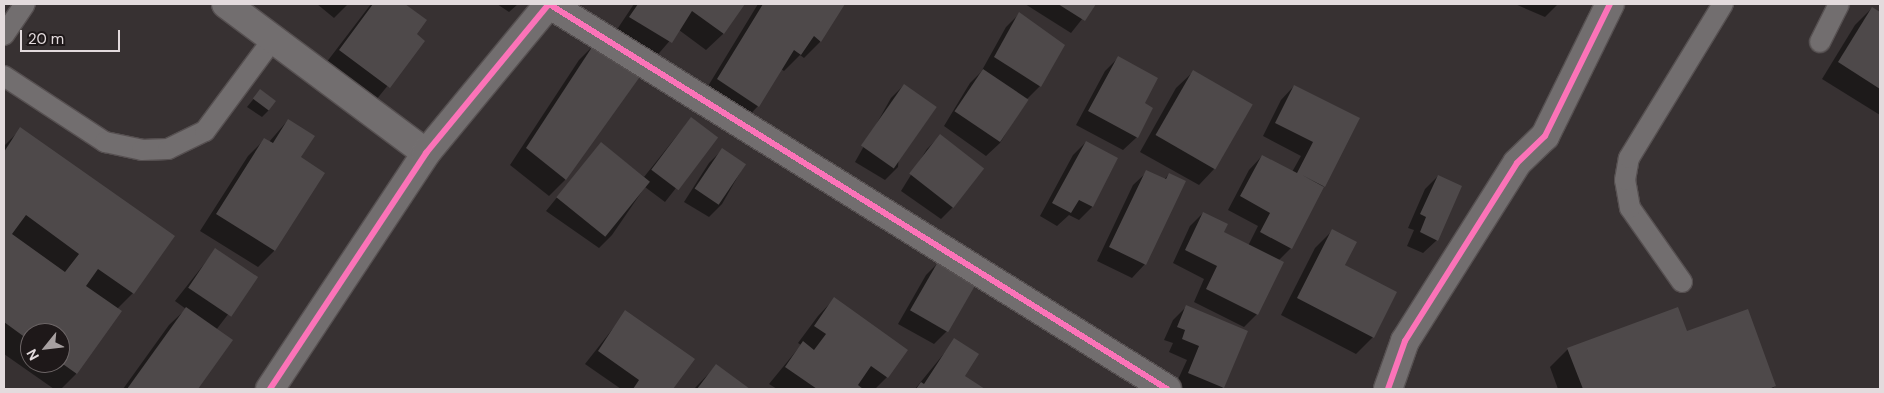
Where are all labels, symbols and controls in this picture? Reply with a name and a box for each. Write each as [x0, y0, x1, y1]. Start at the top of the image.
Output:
scale bar [22, 20, 122, 52]
text: 20 m [28, 29, 64, 49]
north arrow [20, 323, 70, 373]
text: N [22, 346, 43, 364]

